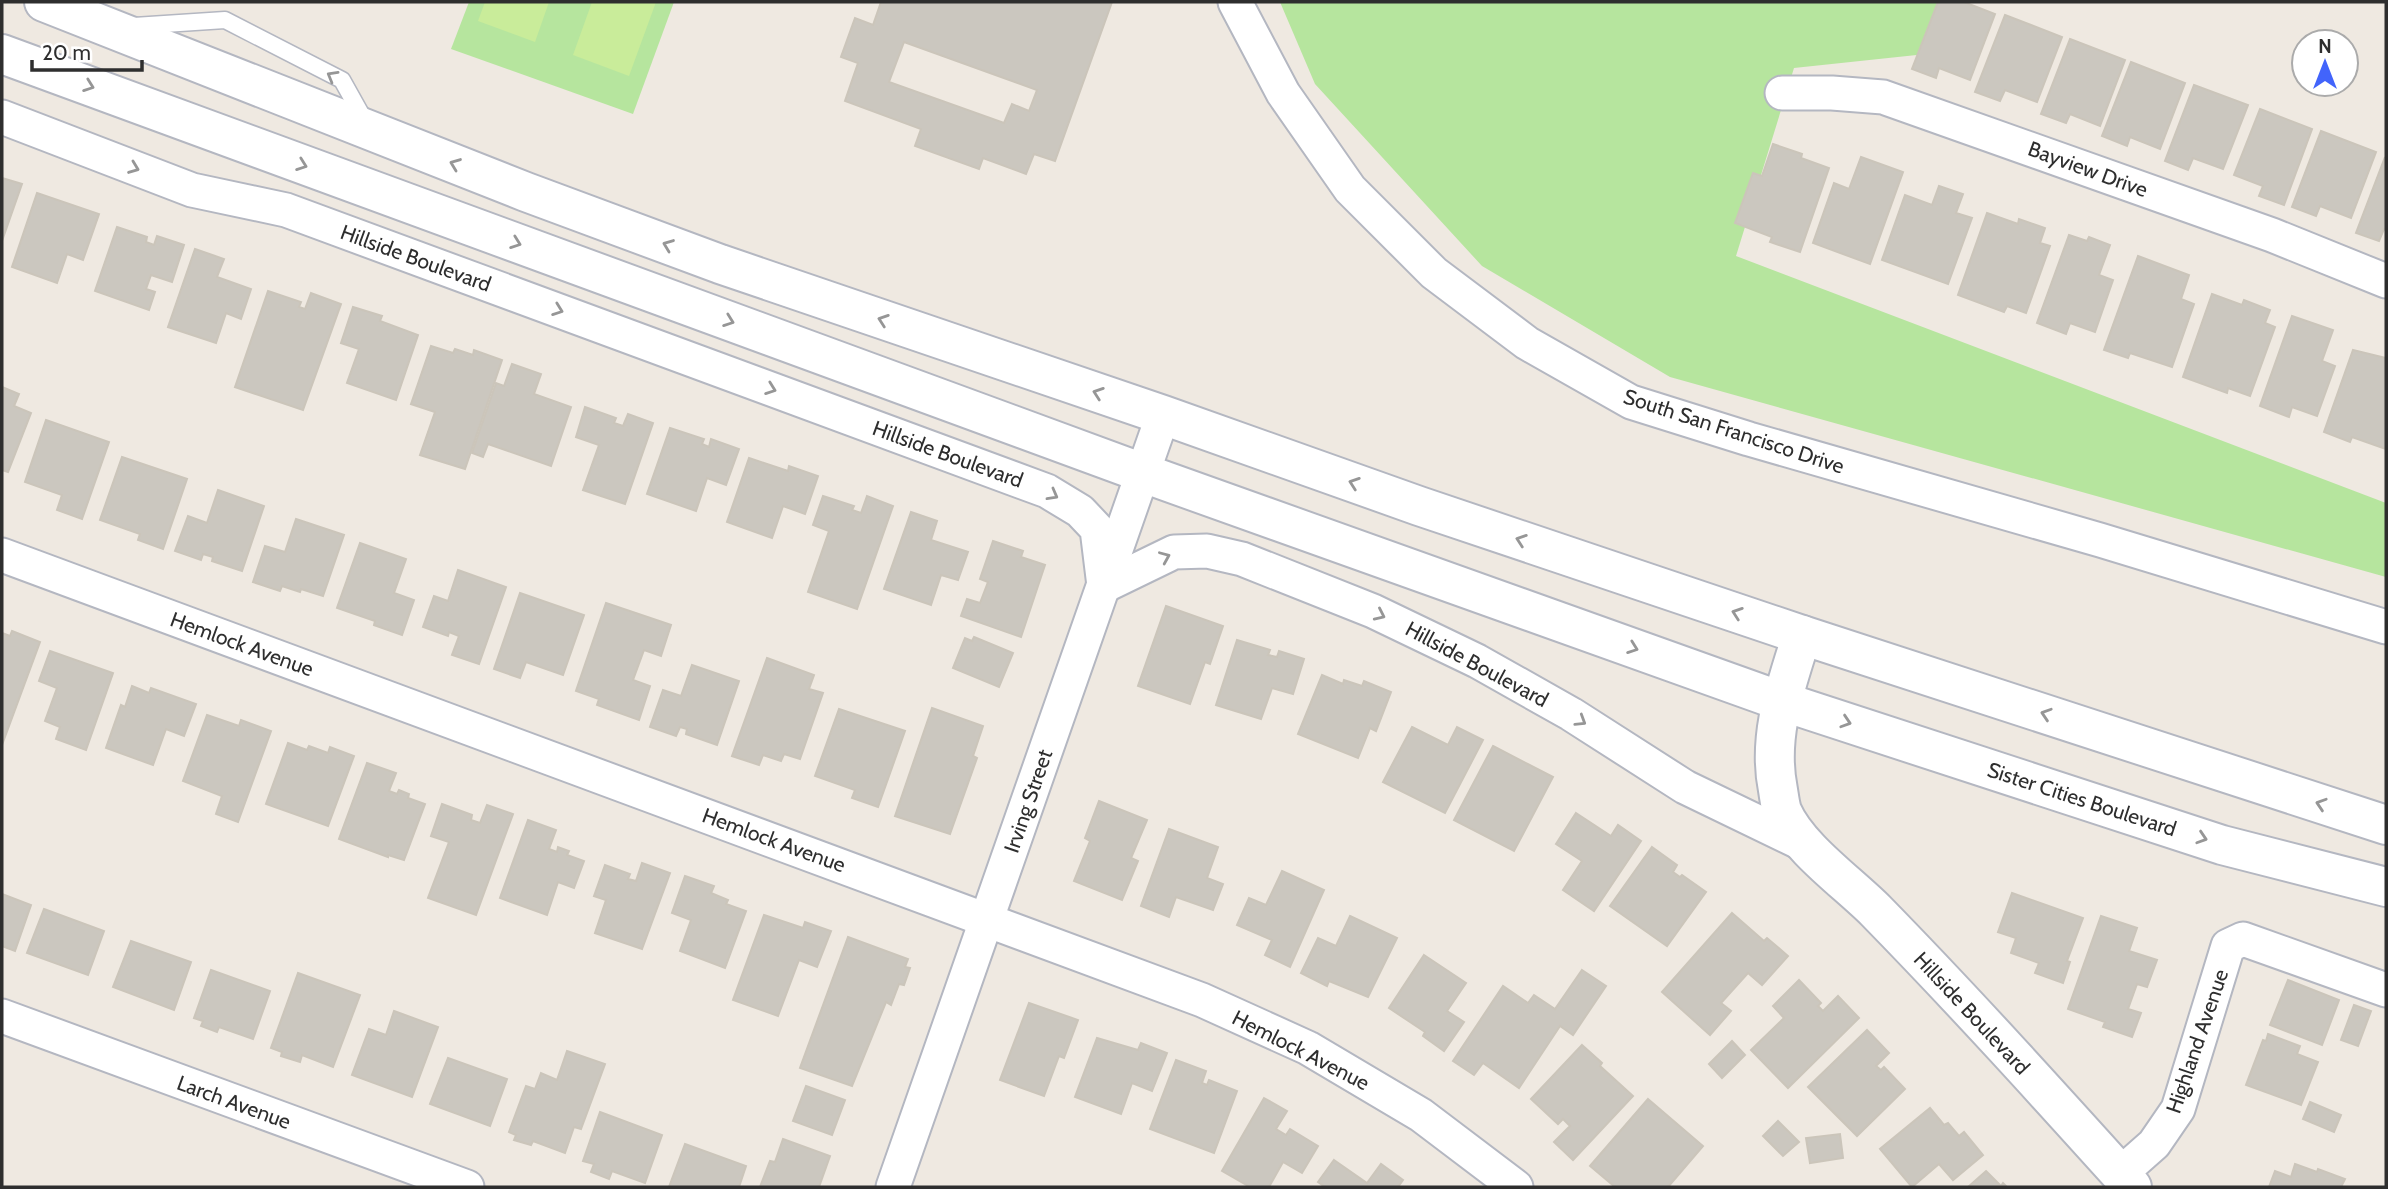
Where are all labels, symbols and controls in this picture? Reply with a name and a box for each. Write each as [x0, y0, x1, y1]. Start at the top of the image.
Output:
scale bar [32, 28, 142, 72]
north arrow [2290, 28, 2360, 98]
text: N [2318, 35, 2332, 58]
text: 20 m [42, 40, 91, 65]
one-way arrow [327, 71, 340, 84]
one-way arrow [82, 78, 94, 92]
street label: Bayview Drive [2025, 136, 2151, 202]
one-way arrow [296, 157, 308, 171]
one-way arrow [450, 158, 462, 172]
one-way arrow [128, 160, 140, 174]
street label: Hillside Boulevard [337, 219, 495, 297]
one-way arrow [509, 235, 521, 249]
one-way arrow [662, 239, 675, 253]
one-way arrow [552, 302, 564, 316]
one-way arrow [723, 313, 735, 327]
one-way arrow [877, 314, 889, 328]
one-way arrow [765, 381, 777, 395]
street label: South San Francisco Drive [1620, 383, 1848, 479]
one-way arrow [1092, 387, 1105, 401]
street label: Hillside Boulevard [869, 415, 1027, 493]
one-way arrow [1349, 477, 1361, 491]
one-way arrow [1046, 487, 1058, 500]
one-way arrow [1516, 534, 1528, 548]
one-way arrow [1158, 551, 1171, 565]
street label: Hemlock Avenue [167, 607, 317, 682]
one-way arrow [1373, 607, 1385, 621]
one-way arrow [1731, 607, 1743, 621]
street label: Hillside Boulevard [1401, 616, 1553, 712]
one-way arrow [1627, 640, 1639, 654]
one-way arrow [2041, 708, 2053, 723]
one-way arrow [1574, 712, 1587, 725]
one-way arrow [1839, 714, 1852, 728]
street label: Irving Street [999, 746, 1057, 856]
street label: Sister Cities Boulevard [1984, 757, 2180, 841]
one-way arrow [2316, 798, 2328, 812]
street label: Hemlock Avenue [699, 803, 849, 878]
one-way arrow [2196, 830, 2208, 845]
street label: Hillside Boulevard [1909, 947, 2035, 1079]
street label: Highland Avenue [2161, 965, 2233, 1116]
street label: Hemlock Avenue [1228, 1005, 1374, 1095]
street label: Larch Avenue [174, 1070, 295, 1134]

